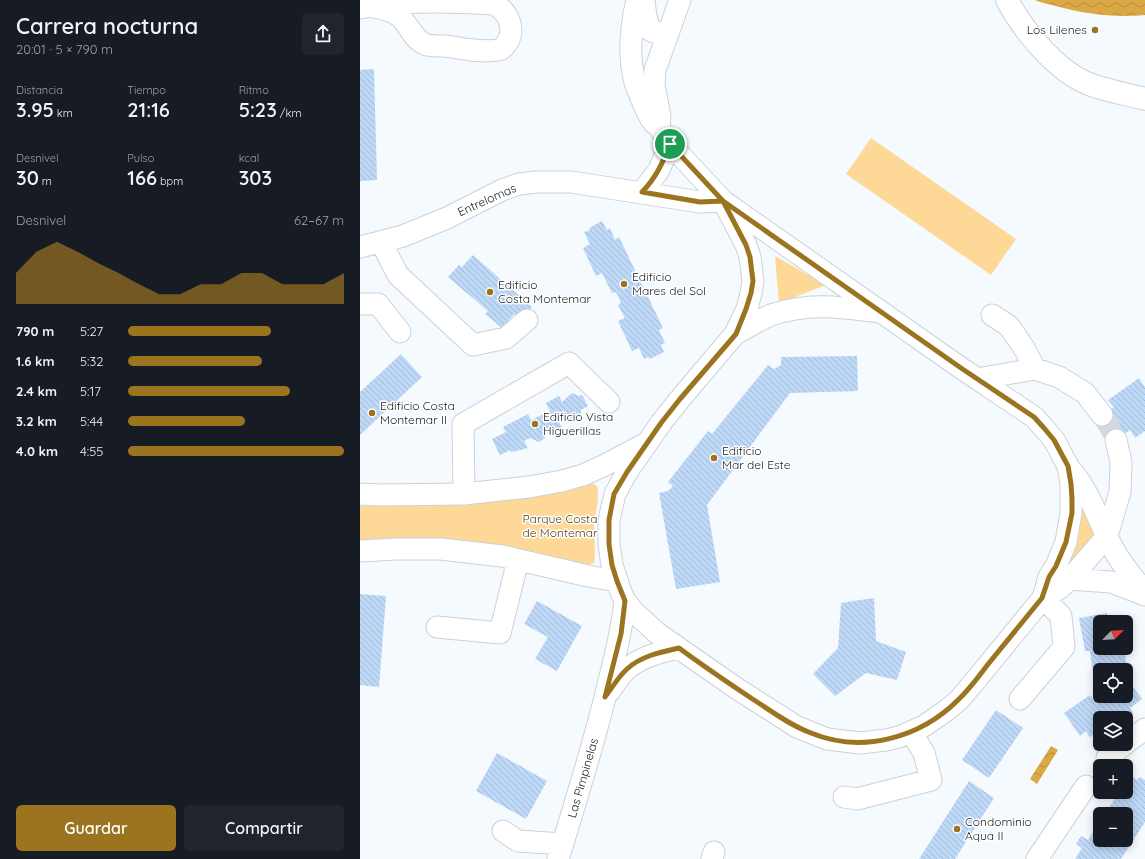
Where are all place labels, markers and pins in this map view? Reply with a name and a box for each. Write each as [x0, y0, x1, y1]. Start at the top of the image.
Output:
place label: Los Lilenes [1027, 22, 1087, 37]
marker: Los Lilenes [1090, 25, 1100, 35]
pin [653, 127, 687, 161]
place label: Edificio Mares del Sol [632, 269, 706, 298]
place label: Edificio Costa Montemar [498, 277, 591, 306]
marker: Edificio Mares del Sol [619, 279, 629, 289]
marker: Edificio Costa Montemar [485, 287, 495, 297]
place label: Edificio Costa Montemar II [380, 398, 455, 427]
marker: Edificio Costa Montemar II [367, 408, 377, 418]
place label: Edificio Vista Higuerillas [543, 409, 613, 438]
marker: Edificio Vista Higuerillas [530, 419, 540, 429]
place label: Edificio Mar del Este [722, 443, 791, 472]
marker: Edificio Mar del Este [709, 453, 719, 463]
place label: Condominio Aqua II [965, 814, 1032, 843]
marker: Condominio Aqua II [952, 824, 962, 834]

